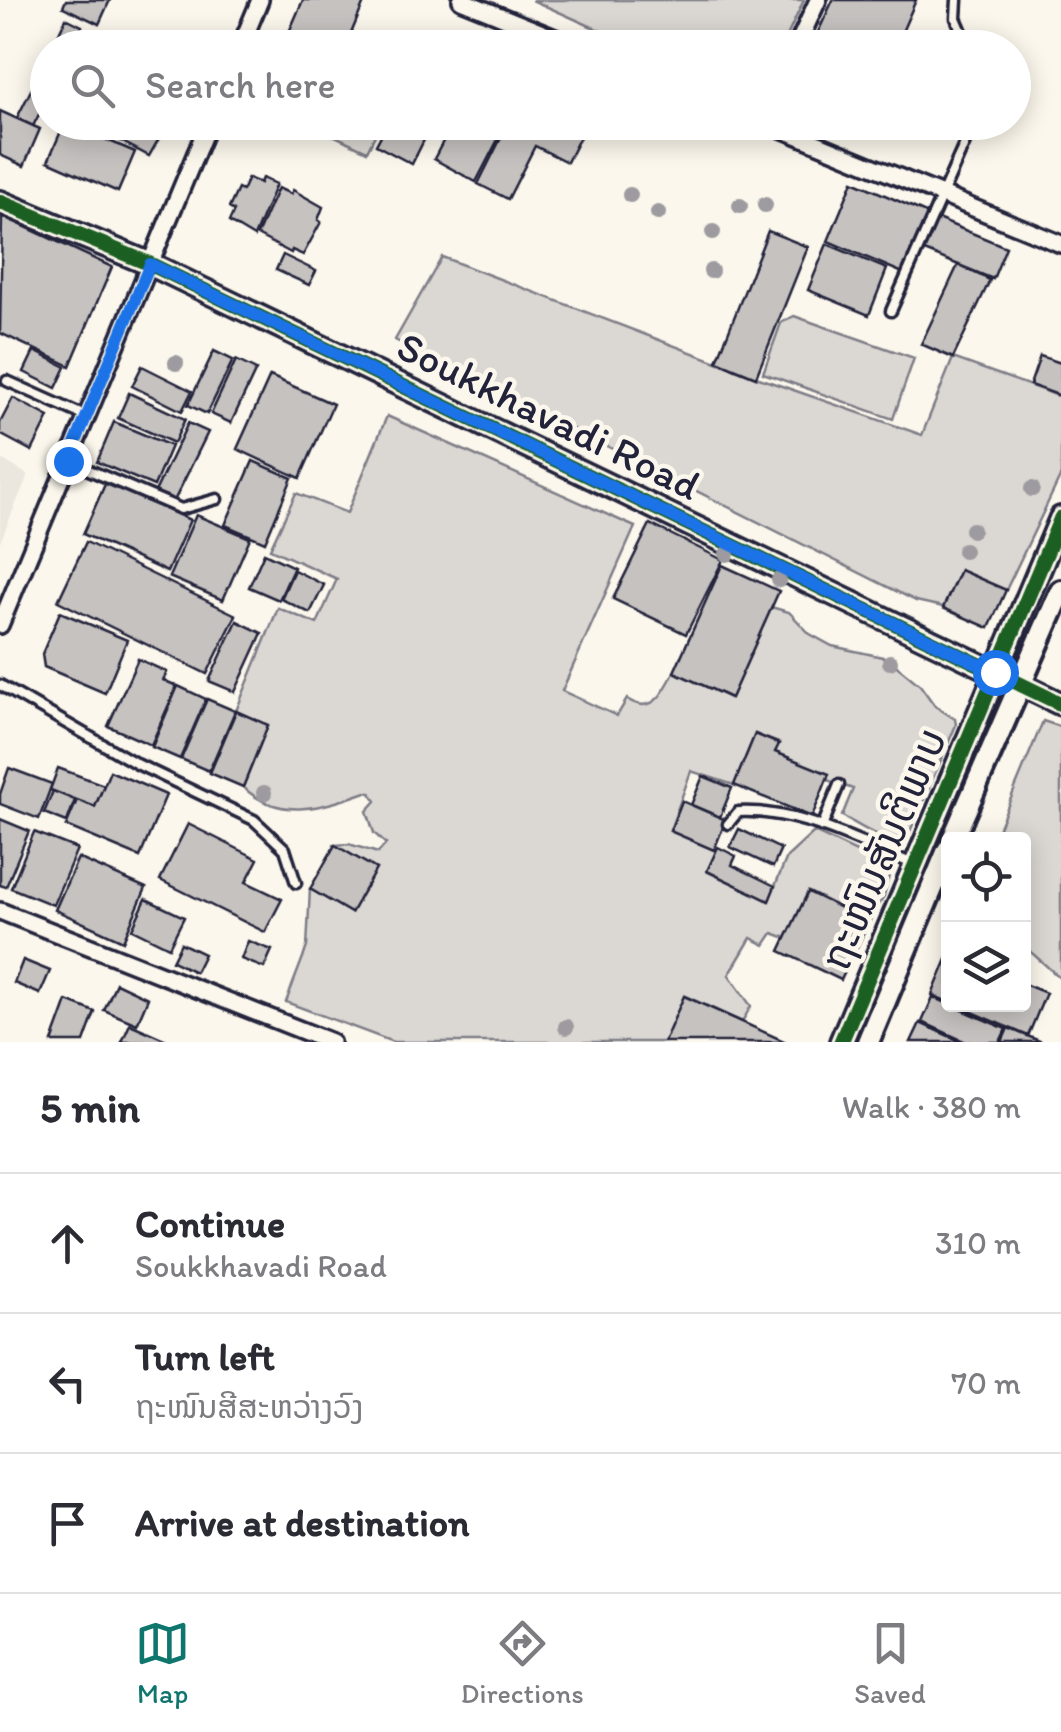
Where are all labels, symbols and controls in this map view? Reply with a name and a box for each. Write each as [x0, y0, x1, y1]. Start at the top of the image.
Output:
search box [30, 30, 1031, 140]
icon: search [65, 58, 120, 113]
text: Search here [145, 62, 336, 108]
street label: Soukkhavadi Road [389, 320, 709, 511]
route end [46, 439, 92, 485]
route start [973, 650, 1019, 696]
street label: ຖະໜົນສັນຕິພາບ [810, 721, 957, 978]
map controls [941, 832, 1031, 1012]
button: locate [941, 832, 1031, 922]
button: layers [941, 922, 1031, 1012]
text: 5 min [40, 1082, 140, 1133]
text: Walk · 380 m [842, 1088, 1021, 1126]
text: Continue [135, 1201, 285, 1247]
icon: ahead [40, 1216, 95, 1271]
text: 310 m [935, 1224, 1021, 1262]
text: Soukkhavadi Road [135, 1247, 387, 1285]
text: Turn left [135, 1334, 275, 1380]
icon: left [40, 1356, 95, 1411]
text: 70 m [951, 1364, 1021, 1402]
text: ຖະໜົນສີສະຫວ່າງວົງ [135, 1388, 364, 1426]
icon: arrive [40, 1496, 95, 1551]
text: Arrive at destination [135, 1500, 470, 1546]
tab: Map [135, 1616, 190, 1710]
tab: Directions [461, 1616, 584, 1710]
tab: Saved [854, 1616, 926, 1710]

